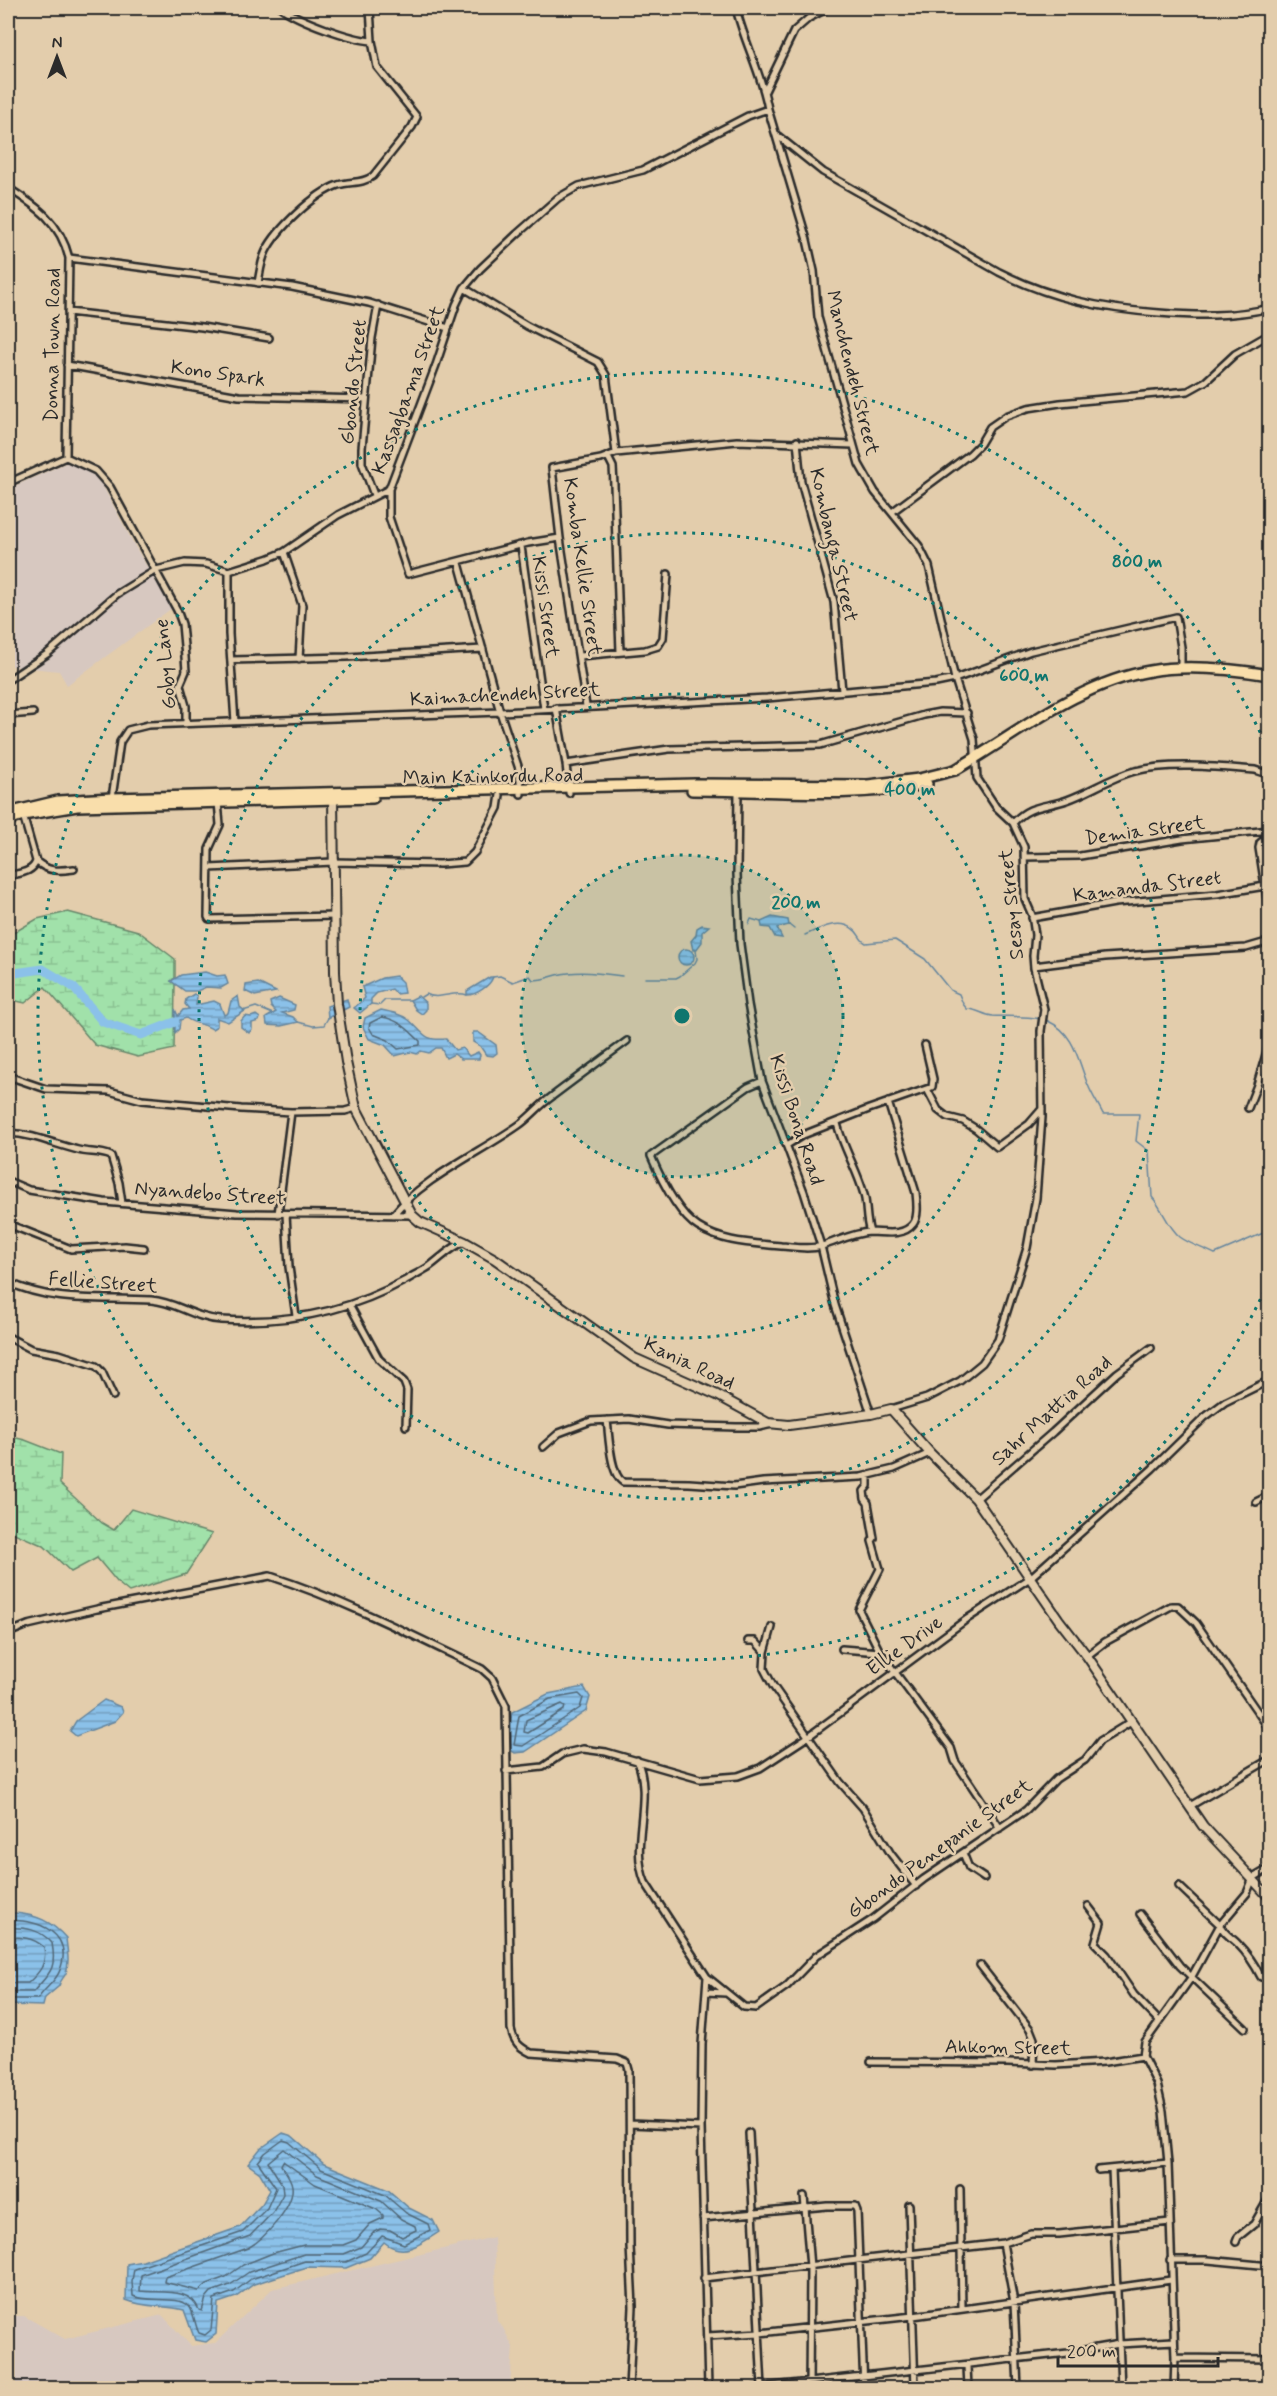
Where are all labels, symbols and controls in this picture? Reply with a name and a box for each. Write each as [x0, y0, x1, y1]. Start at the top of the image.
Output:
north arrow [27, 27, 87, 87]
text: N [52, 33, 62, 54]
street label: Donna Town Road [38, 268, 68, 422]
street label: Manchendeh Street [818, 288, 886, 459]
street label: Kassagbama Street [366, 301, 452, 478]
street label: Gbondo Street [334, 318, 374, 446]
street label: Kono Spark [169, 354, 267, 394]
street label: Kombanga Street [800, 465, 864, 625]
street label: Komba Kellie Street [556, 476, 608, 658]
text: 800 m [1112, 550, 1162, 574]
street label: Kissi Street [524, 554, 566, 660]
street label: Goby Lane [149, 618, 183, 710]
text: 600 m [999, 664, 1049, 688]
street label: Kaimachendeh Street [409, 677, 601, 713]
street label: Main Kainkordu Road [402, 762, 584, 792]
text: 400 m [885, 778, 935, 802]
street label: Demia Street [1083, 809, 1207, 853]
street label: Sesay Street [993, 847, 1031, 961]
street label: Kamanda Street [1071, 865, 1223, 909]
text: 200 m [771, 891, 821, 915]
centre of rings [672, 1006, 692, 1026]
street label: Kissi Bona Road [762, 1051, 830, 1189]
street label: Nyandebo Street [134, 1175, 286, 1213]
street label: Fellie Street [48, 1266, 159, 1300]
street label: Kania Road [639, 1331, 739, 1397]
street label: Sahr Mattia Road [986, 1350, 1118, 1472]
street label: Ellie Drive [861, 1609, 949, 1683]
street label: Gbondo Penepanie Street [842, 1772, 1038, 1925]
street label: Ahkom Street [945, 2033, 1072, 2063]
scale bar [1058, 2330, 1218, 2368]
text: 200 m [1067, 2340, 1116, 2364]

